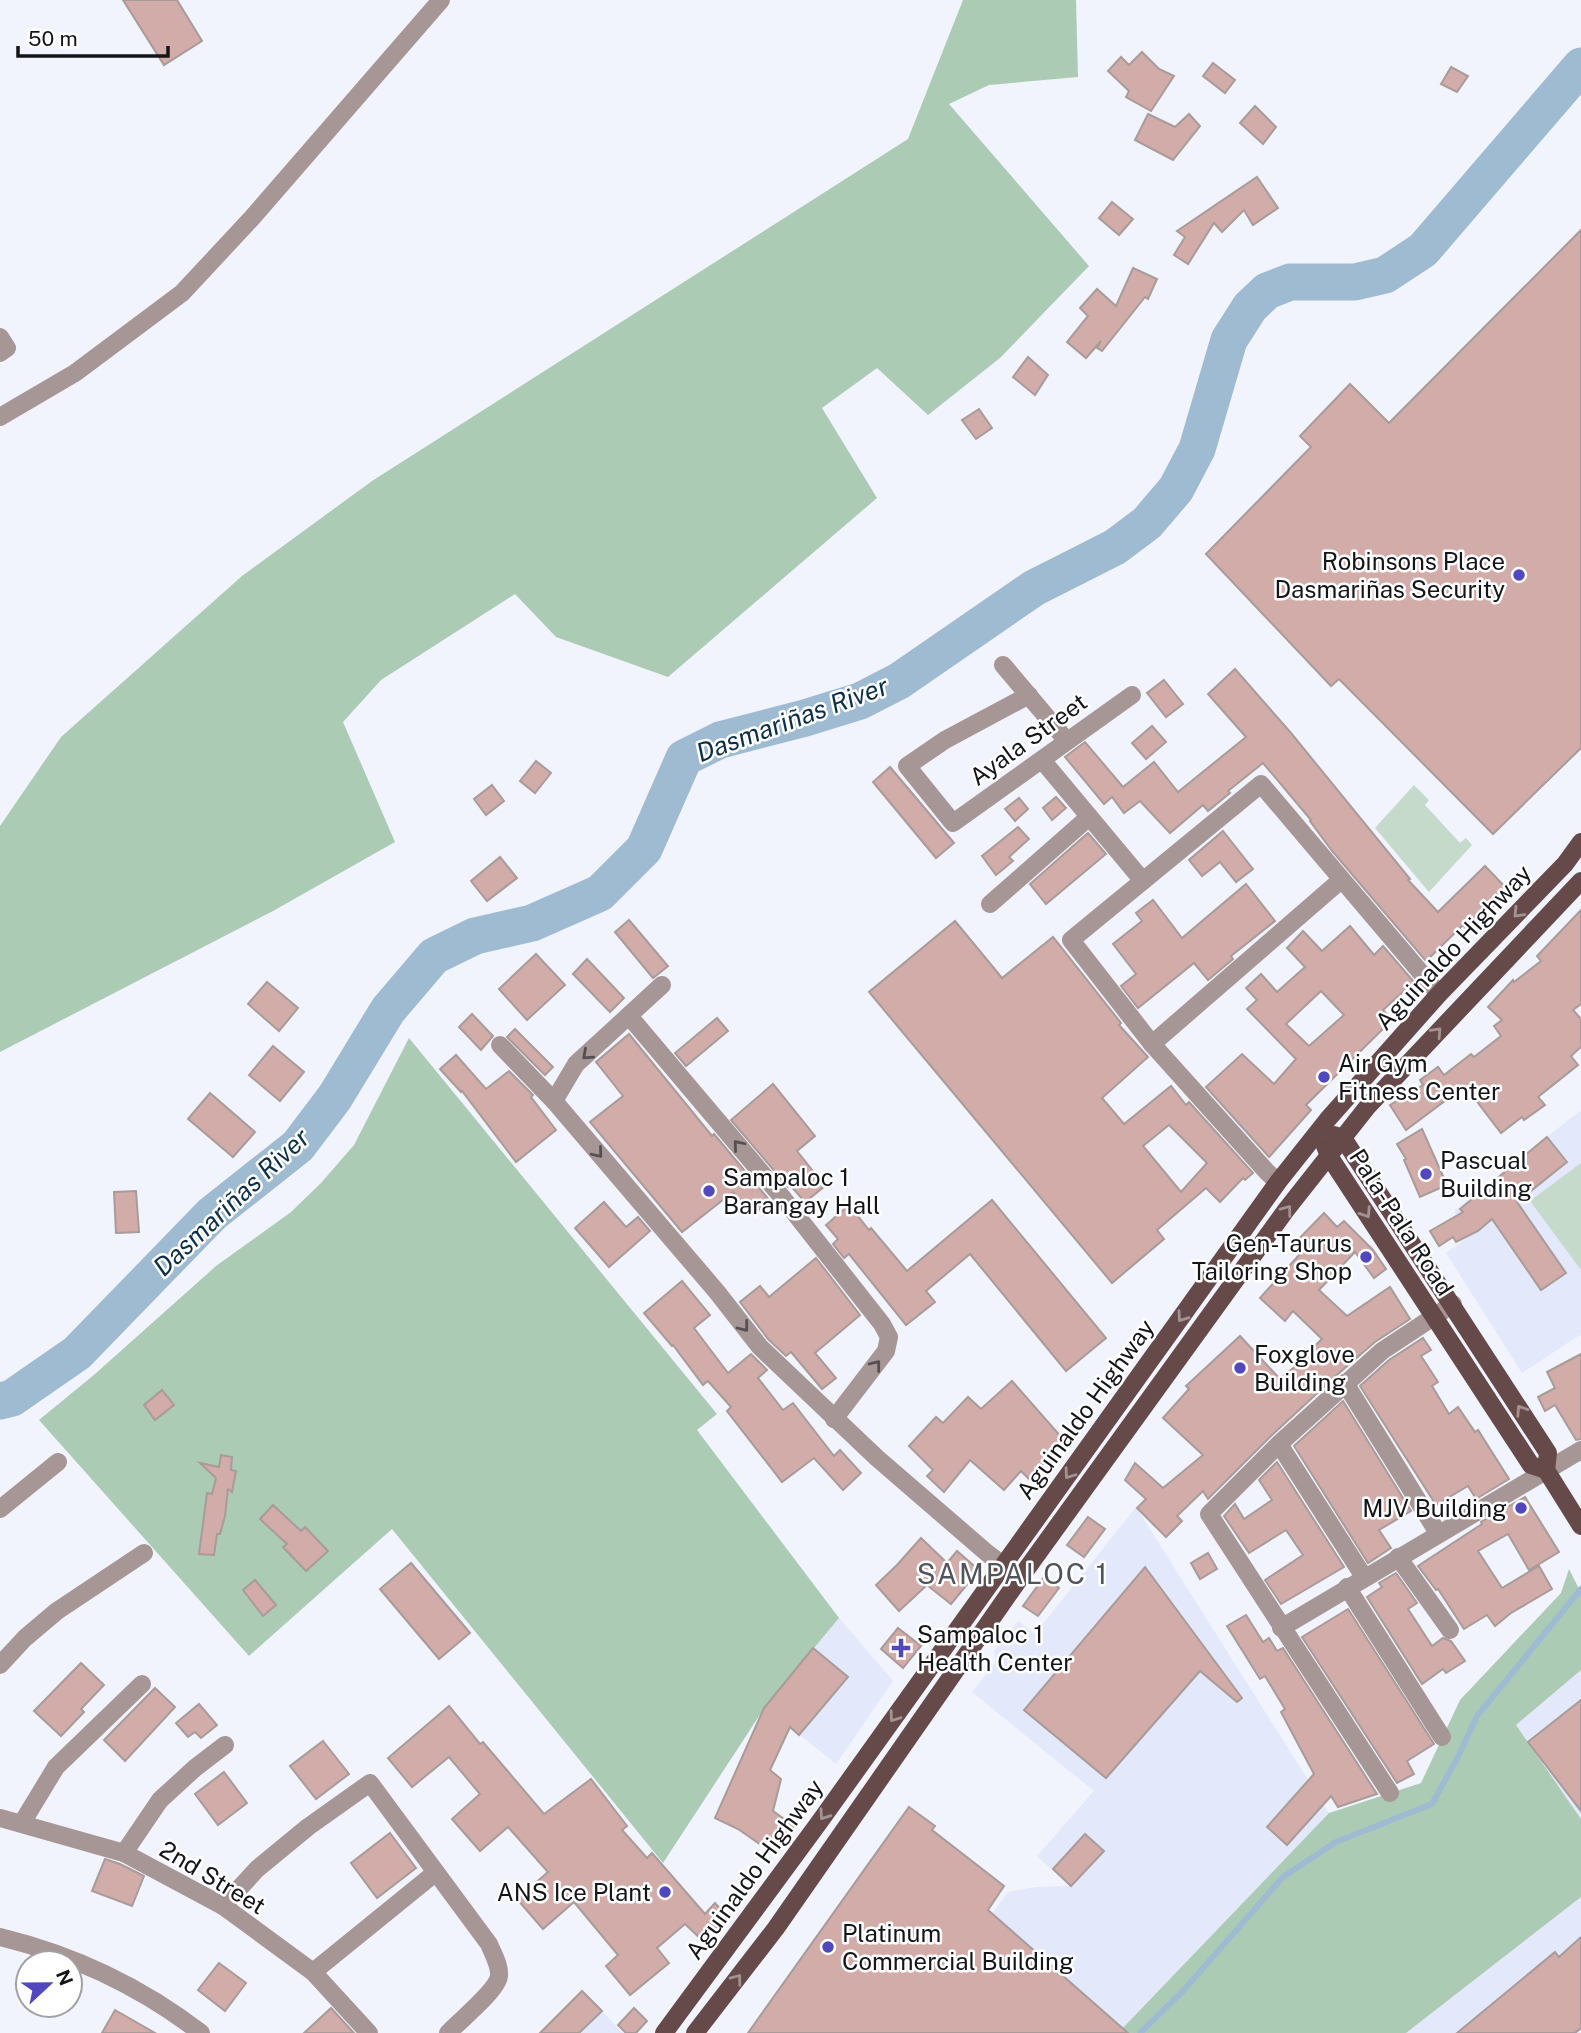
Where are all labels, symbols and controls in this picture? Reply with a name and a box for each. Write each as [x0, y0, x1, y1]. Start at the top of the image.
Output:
scale bar [18, 14, 168, 58]
text: 50 m [28, 26, 78, 51]
place label: Robinsons Place Dasmariñas Security [1274, 547, 1505, 603]
marker: Robinsons Place Dasmariñas Security [1511, 567, 1527, 583]
water label: Dasmariñas River [692, 670, 892, 768]
street label: Ayala Street [964, 687, 1092, 791]
street label: Aguinaldo Highway [1369, 859, 1537, 1035]
one-way arrow [1513, 905, 1526, 918]
one-way arrow [1429, 1027, 1441, 1040]
one-way arrow [582, 1046, 595, 1059]
place label: Air Gym Fitness Center [1338, 1049, 1500, 1105]
marker: Air Gym Fitness Center [1316, 1069, 1332, 1085]
water label: Dasmariñas River [147, 1122, 316, 1282]
one-way arrow [734, 1140, 746, 1153]
street label: Pala-Pala Road [1344, 1143, 1460, 1301]
one-way arrow [590, 1145, 602, 1158]
place label: Pascual Building [1440, 1146, 1532, 1202]
place label: Sampaloc 1 Barangay Hall [723, 1163, 880, 1219]
marker: Pascual Building [1418, 1166, 1434, 1182]
marker: Sampaloc 1 Barangay Hall [701, 1183, 717, 1199]
one-way arrow [1278, 1205, 1291, 1217]
one-way arrow [1358, 1205, 1371, 1218]
place label: Gen-Taurus Tailoring Shop [1192, 1229, 1352, 1285]
marker: Gen-Taurus Tailoring Shop [1358, 1249, 1374, 1265]
one-way arrow [1178, 1309, 1190, 1322]
street label: Aguinaldo Highway [1010, 1313, 1160, 1504]
one-way arrow [736, 1320, 749, 1332]
place label: Foxglove Building [1254, 1340, 1355, 1396]
one-way arrow [867, 1360, 880, 1373]
marker: Foxglove Building [1232, 1360, 1248, 1376]
one-way arrow [1516, 1404, 1529, 1417]
one-way arrow [1065, 1466, 1077, 1479]
place label: MJV Building [1362, 1494, 1507, 1522]
marker: MJV Building [1513, 1500, 1529, 1516]
district label: SAMPALOC 1 [917, 1557, 1109, 1590]
place label: Sampaloc 1 Health Center [917, 1620, 1073, 1676]
marker: Sampaloc 1 Health Center [891, 1638, 911, 1658]
one-way arrow [890, 1709, 902, 1722]
street label: Aguinaldo Highway [679, 1773, 829, 1964]
one-way arrow [820, 1807, 832, 1820]
street label: 2nd Street [155, 1835, 271, 1919]
place label: ANS Ice Plant [497, 1878, 651, 1906]
marker: ANS Ice Plant [657, 1884, 673, 1900]
place label: Platinum Commercial Building [842, 1919, 1074, 1975]
marker: Platinum Commercial Building [820, 1939, 836, 1955]
north arrow [14, 1949, 84, 2019]
text: N [52, 1967, 78, 1989]
one-way arrow [729, 1975, 742, 1987]

